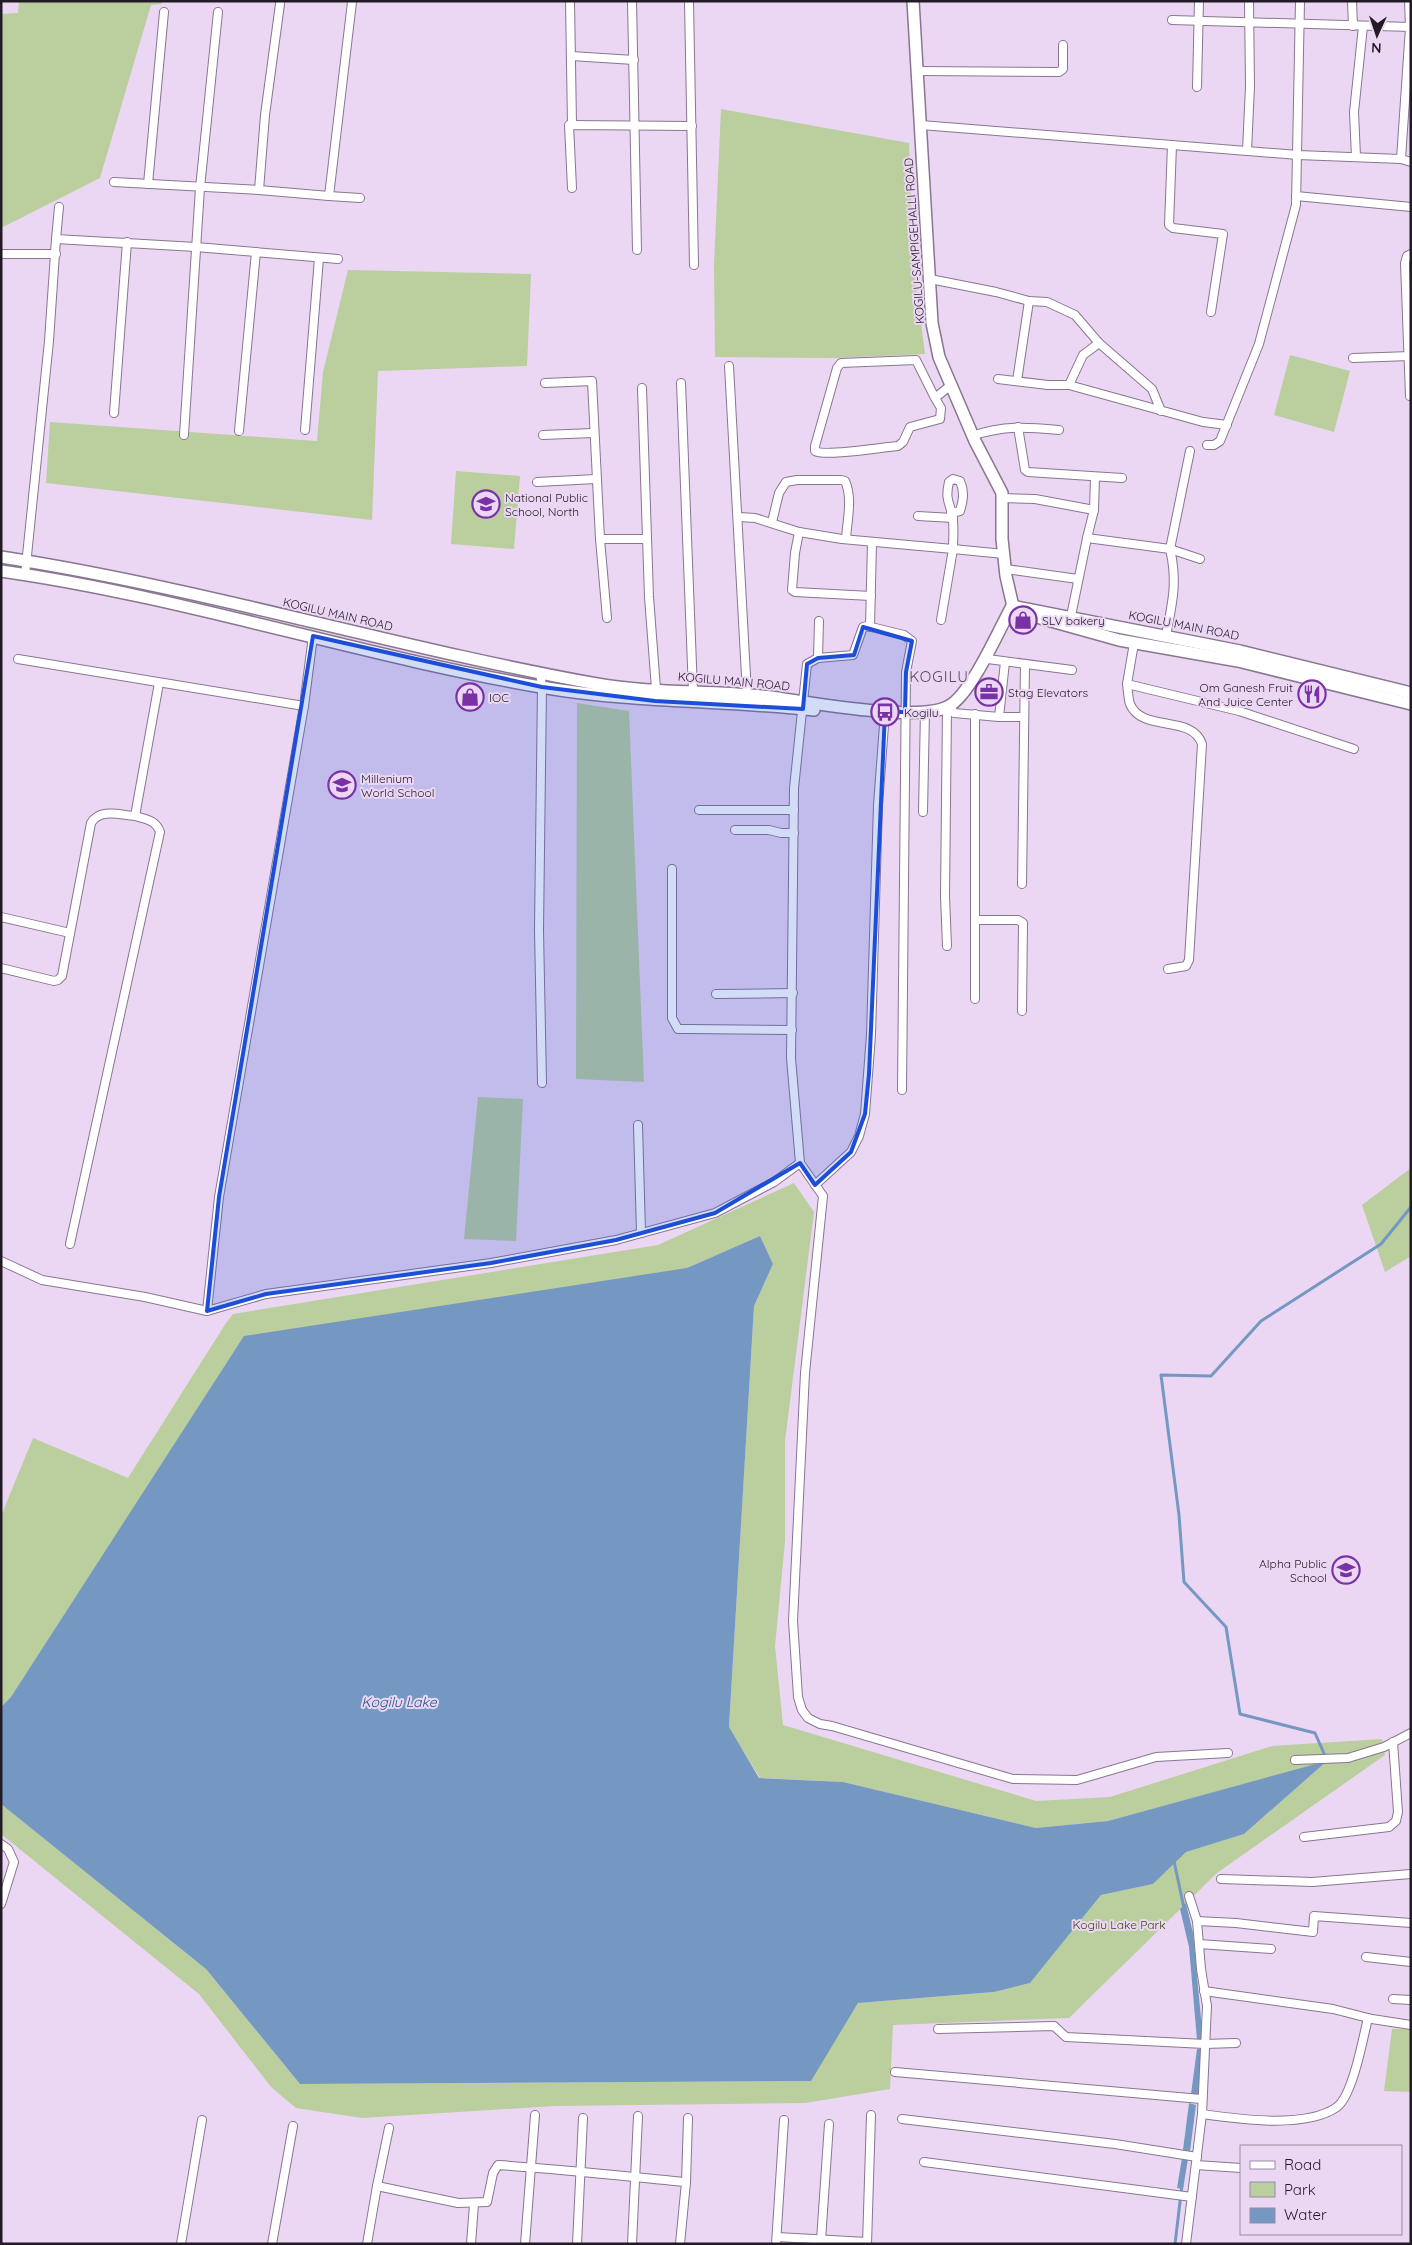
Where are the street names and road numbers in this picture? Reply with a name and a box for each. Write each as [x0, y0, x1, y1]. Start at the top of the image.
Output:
street label: KOGILU-SAMPIGEHALLI ROAD [901, 157, 927, 324]
street label: KOGILU MAIN ROAD [282, 594, 395, 634]
street label: KOGILU MAIN ROAD [1127, 607, 1241, 643]
street label: KOGILU MAIN ROAD [677, 669, 791, 693]

